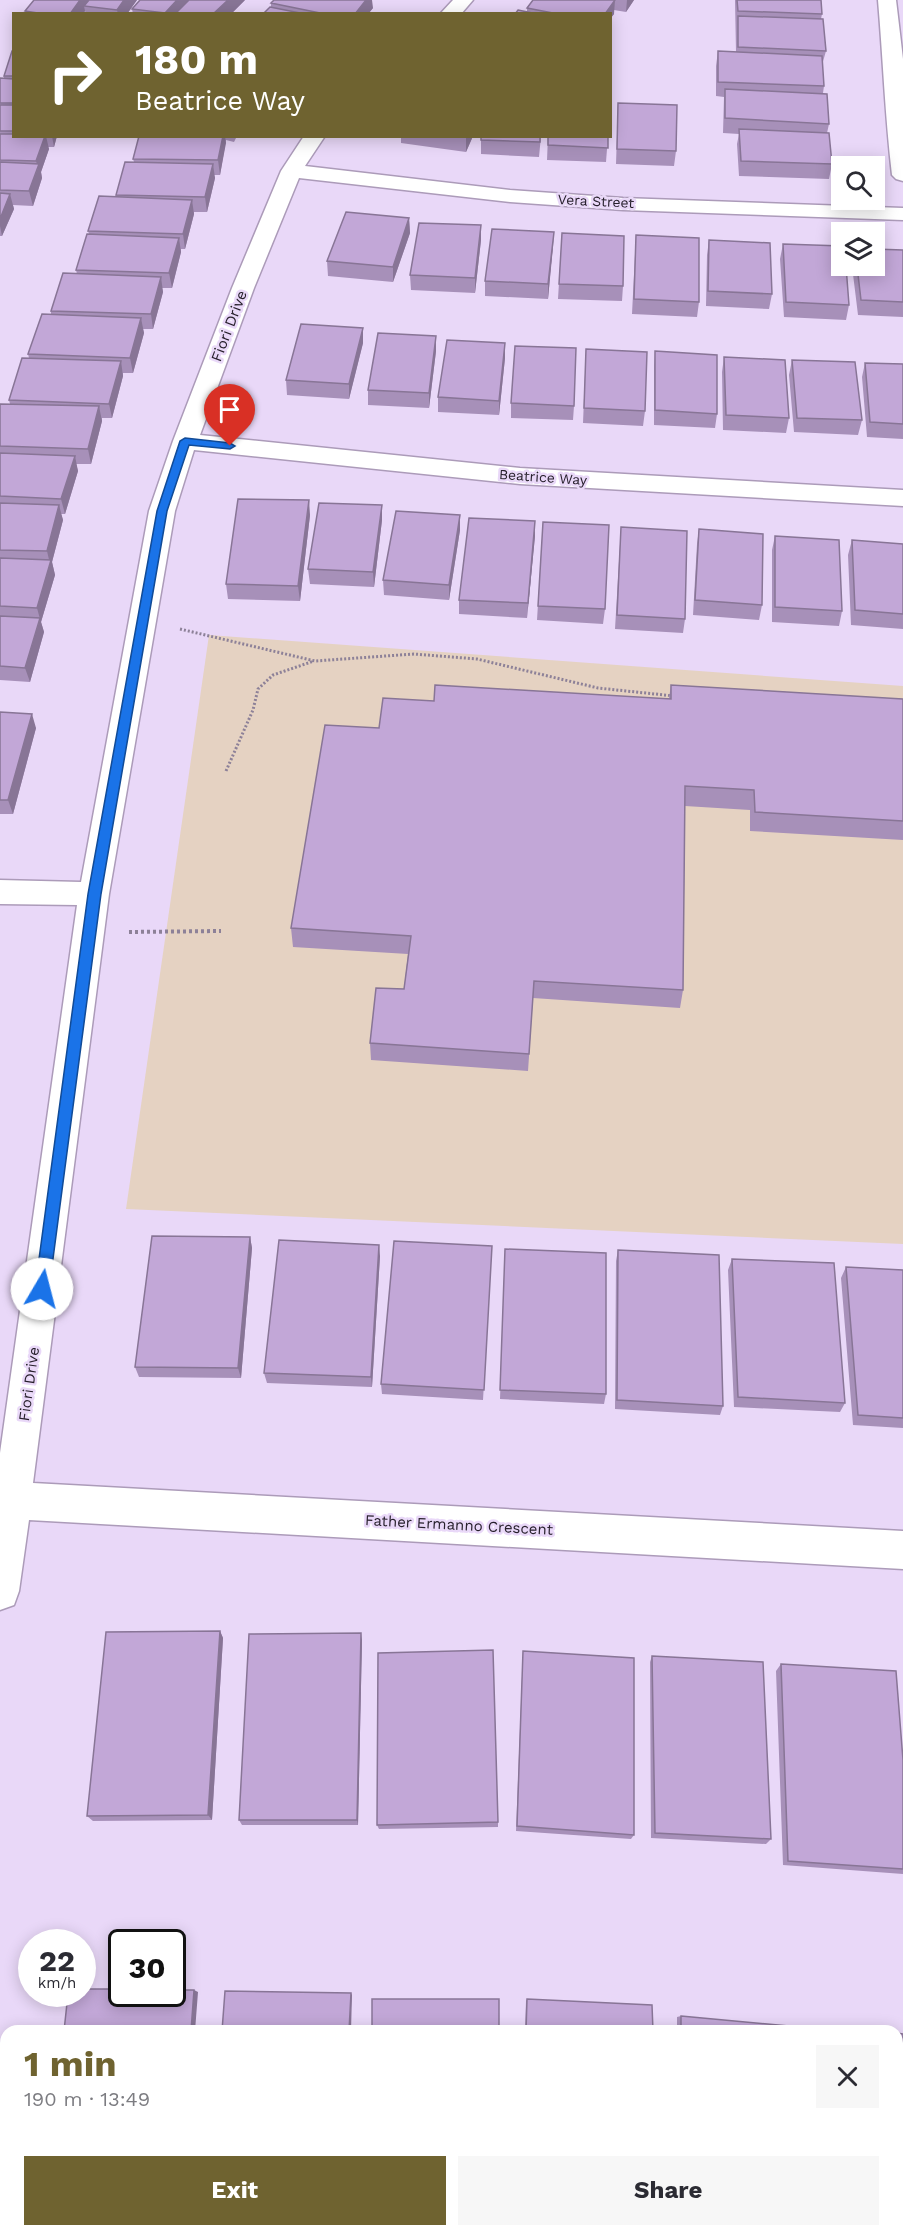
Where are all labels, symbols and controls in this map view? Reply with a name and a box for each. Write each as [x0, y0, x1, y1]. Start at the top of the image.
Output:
text: 180 m [135, 35, 258, 84]
icon: right [36, 36, 114, 114]
text: Beatrice Way [135, 85, 305, 117]
map controls [831, 156, 885, 276]
button: search [831, 156, 885, 210]
street label: Vera Street [557, 191, 635, 211]
button: layers [831, 222, 885, 276]
street label: Fiori Drive [207, 288, 251, 364]
pin [204, 384, 255, 446]
icon: arrive [213, 393, 246, 426]
street label: Beatrice Way [498, 466, 588, 488]
position arrow [10, 1257, 74, 1321]
street label: Fiori Drive [15, 1346, 43, 1422]
street label: Father Ermanno Crescent [365, 1511, 554, 1539]
speed limit sign: 30 [108, 1929, 186, 2007]
text: 22 [39, 1943, 75, 1978]
text: km/h [38, 1974, 76, 1992]
text: 1 min [24, 2043, 116, 2085]
button: close [816, 2045, 879, 2108]
text: 190 m · 13:49 [24, 2087, 150, 2111]
button: Exit [24, 2156, 446, 2225]
button: Share [458, 2156, 879, 2225]

